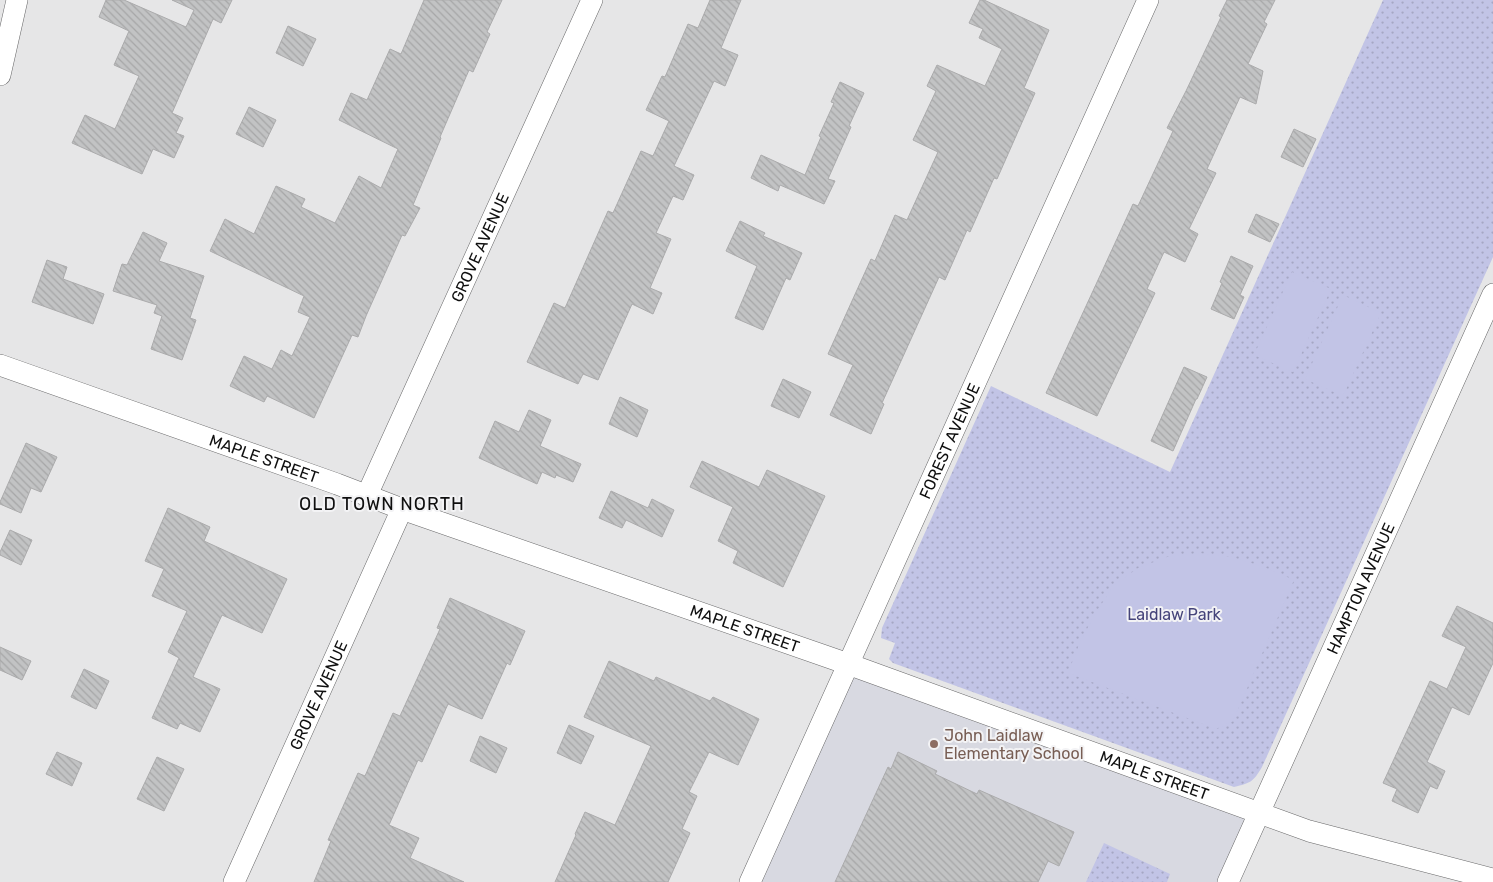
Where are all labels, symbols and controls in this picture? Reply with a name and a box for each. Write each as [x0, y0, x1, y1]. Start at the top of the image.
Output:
street label: GROVE AVENUE [447, 190, 513, 305]
street label: FOREST AVENUE [915, 380, 984, 502]
street label: MAPLE STREET [207, 431, 321, 487]
district label: OLD TOWN NORTH [299, 493, 465, 515]
street label: HAMPTON AVENUE [1323, 520, 1399, 657]
street label: MAPLE STREET [687, 601, 802, 656]
park label: Laidlaw Park [1127, 605, 1222, 624]
street label: GROVE AVENUE [286, 638, 351, 753]
place label: John Laidlaw Elementary School [944, 726, 1084, 763]
marker: John Laidlaw Elementary School [928, 738, 940, 750]
street label: MAPLE STREET [1097, 747, 1211, 804]

